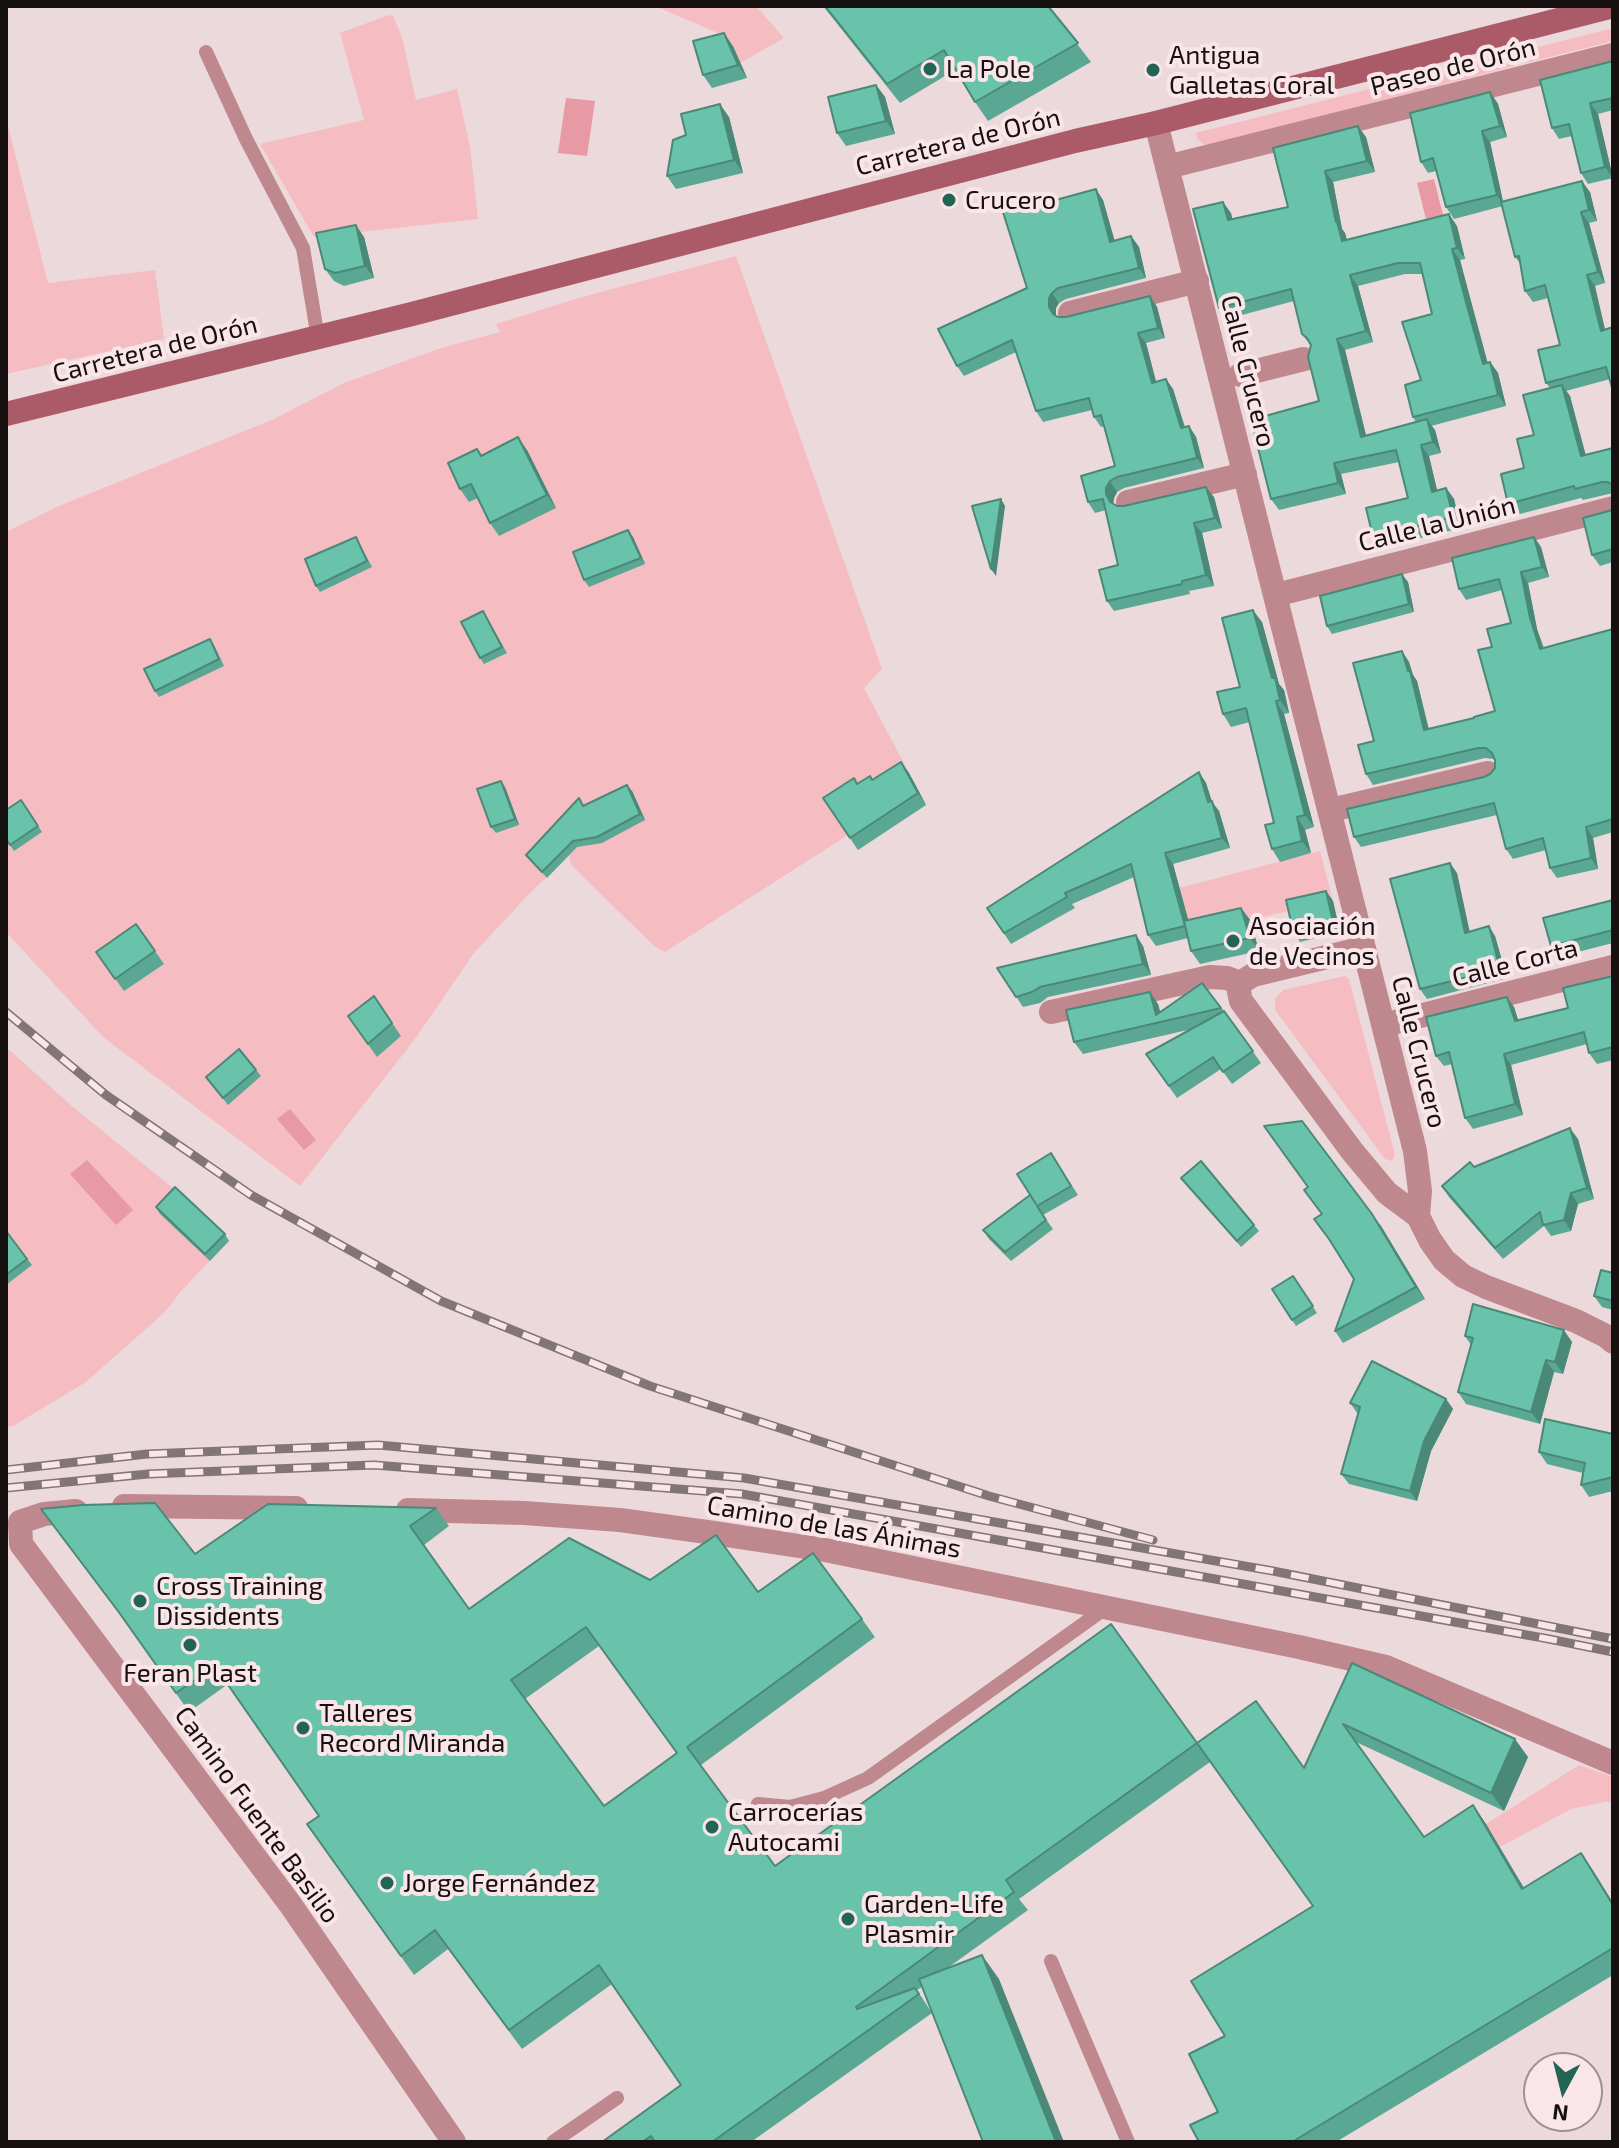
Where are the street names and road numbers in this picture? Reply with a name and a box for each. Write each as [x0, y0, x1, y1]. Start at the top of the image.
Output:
street label: Paseo de Orón [1367, 31, 1539, 103]
street label: Carretera de Orón [852, 101, 1064, 183]
street label: Calle Crucero [1214, 292, 1282, 450]
street label: Carretera de Orón [49, 308, 261, 390]
street label: Calle la Unión [1355, 489, 1519, 559]
street label: Calle Corta [1449, 932, 1581, 994]
street label: Calle Crucero [1385, 973, 1453, 1131]
street label: Camino de las Ánimas [704, 1489, 964, 1565]
street label: Camino Fuente Basilio [168, 1701, 346, 1929]

